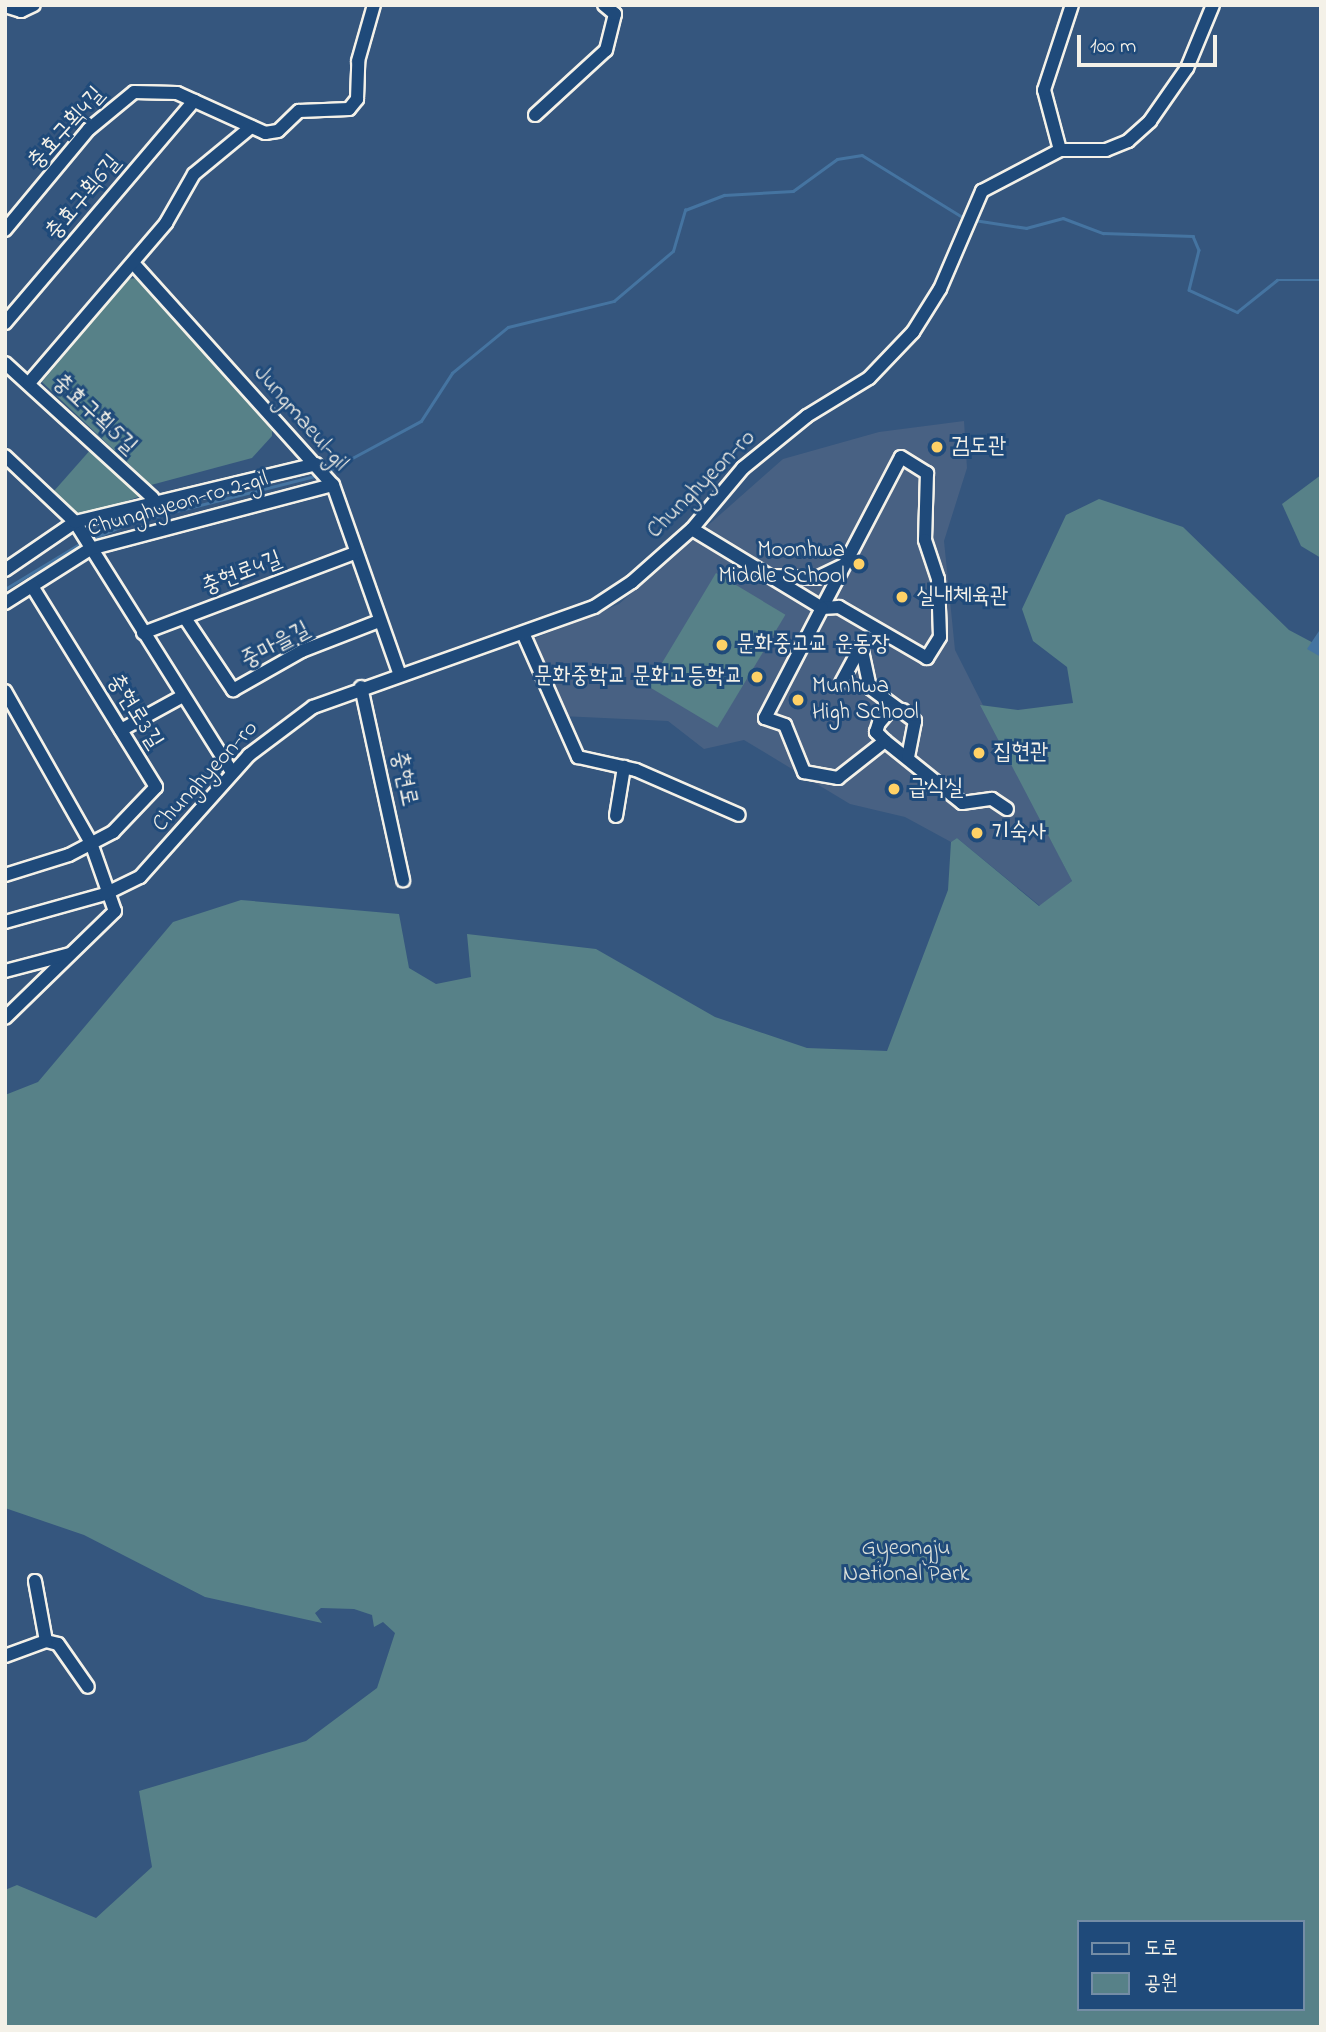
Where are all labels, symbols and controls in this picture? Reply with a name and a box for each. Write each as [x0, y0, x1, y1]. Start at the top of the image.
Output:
scale bar [1081, 21, 1221, 65]
text: 100 m [1090, 32, 1136, 62]
street label: 충효구획4길 [23, 82, 111, 176]
street label: 충효구획6길 [40, 150, 128, 246]
street label: Jungmaeul-gil [247, 361, 353, 477]
street label: 충효구획5길 [46, 369, 142, 461]
street label: Chunghyeon-ro [642, 425, 762, 545]
place label: 검도관 [951, 433, 1007, 461]
marker: 검도관 [929, 439, 945, 455]
street label: Chunghyeon-ro 2-gil [85, 466, 271, 544]
place label: Moonhwa Middle School [718, 537, 845, 591]
street label: 충현로4길 [198, 546, 286, 602]
marker: Moonhwa Middle School [851, 556, 867, 572]
place label: 실내체육관 [916, 583, 1009, 611]
marker: 실내체육관 [894, 589, 910, 605]
street label: 중마을길 [237, 616, 315, 676]
place label: 문화중고교 운동장 [736, 631, 890, 659]
marker: 문화중고교 운동장 [714, 637, 730, 653]
place label: 문화중학교 문화고등학교 [534, 663, 743, 691]
street label: 충현로3길 [100, 669, 168, 755]
marker: 문화중학교 문화고등학교 [749, 669, 765, 685]
place label: Munhwa High School [812, 673, 919, 727]
marker: Munhwa High School [790, 692, 806, 708]
street label: Chunghyeon-ro [147, 716, 265, 838]
place label: 집현관 [993, 739, 1049, 767]
marker: 집현관 [971, 745, 987, 761]
street label: 충현로 [384, 749, 422, 809]
place label: 급식실 [908, 775, 964, 803]
marker: 급식실 [886, 781, 902, 797]
place label: 기숙사 [991, 819, 1047, 847]
marker: 기숙사 [969, 825, 985, 841]
park label: Gyeongju National Park [843, 1535, 969, 1589]
legend [1078, 1920, 1305, 2011]
text: 도로 [1144, 1934, 1178, 1964]
text: 공원 [1144, 1969, 1178, 1999]

